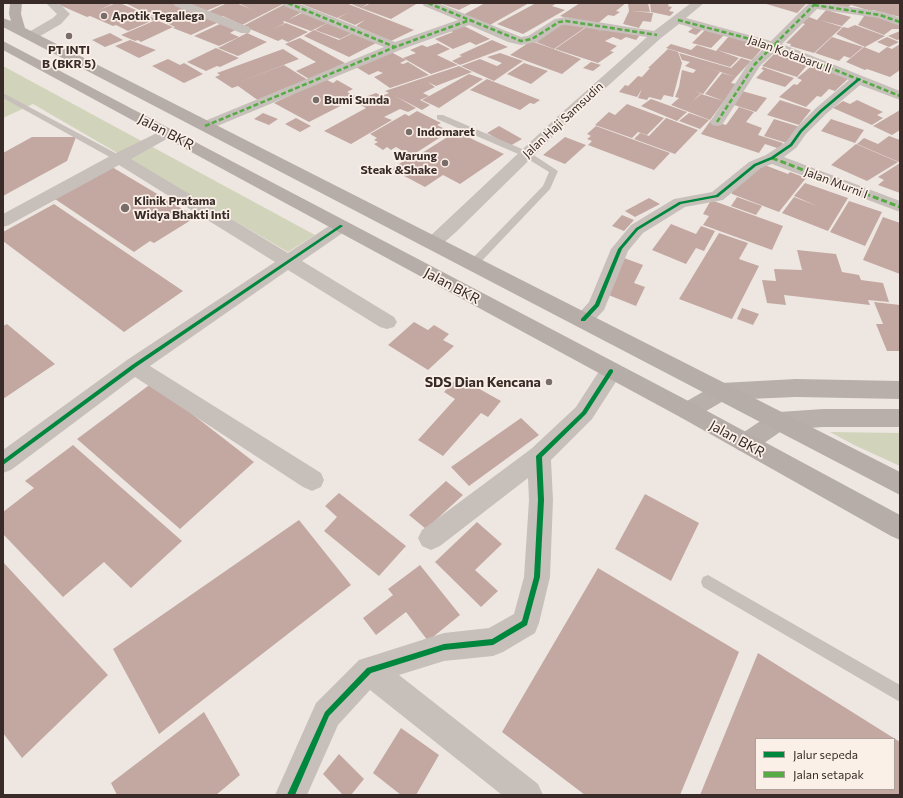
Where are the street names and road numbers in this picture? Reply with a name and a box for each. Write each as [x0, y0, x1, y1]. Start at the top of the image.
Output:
street label: Jalan Kotabaru II [746, 32, 834, 76]
street label: Jalan Haji Samsudin [520, 79, 606, 161]
street label: Jalan BKR [135, 110, 197, 154]
street label: Jalan Murni I [802, 164, 870, 202]
street label: Jalan BKR [421, 264, 483, 308]
street label: Jalan BKR [706, 417, 768, 461]

